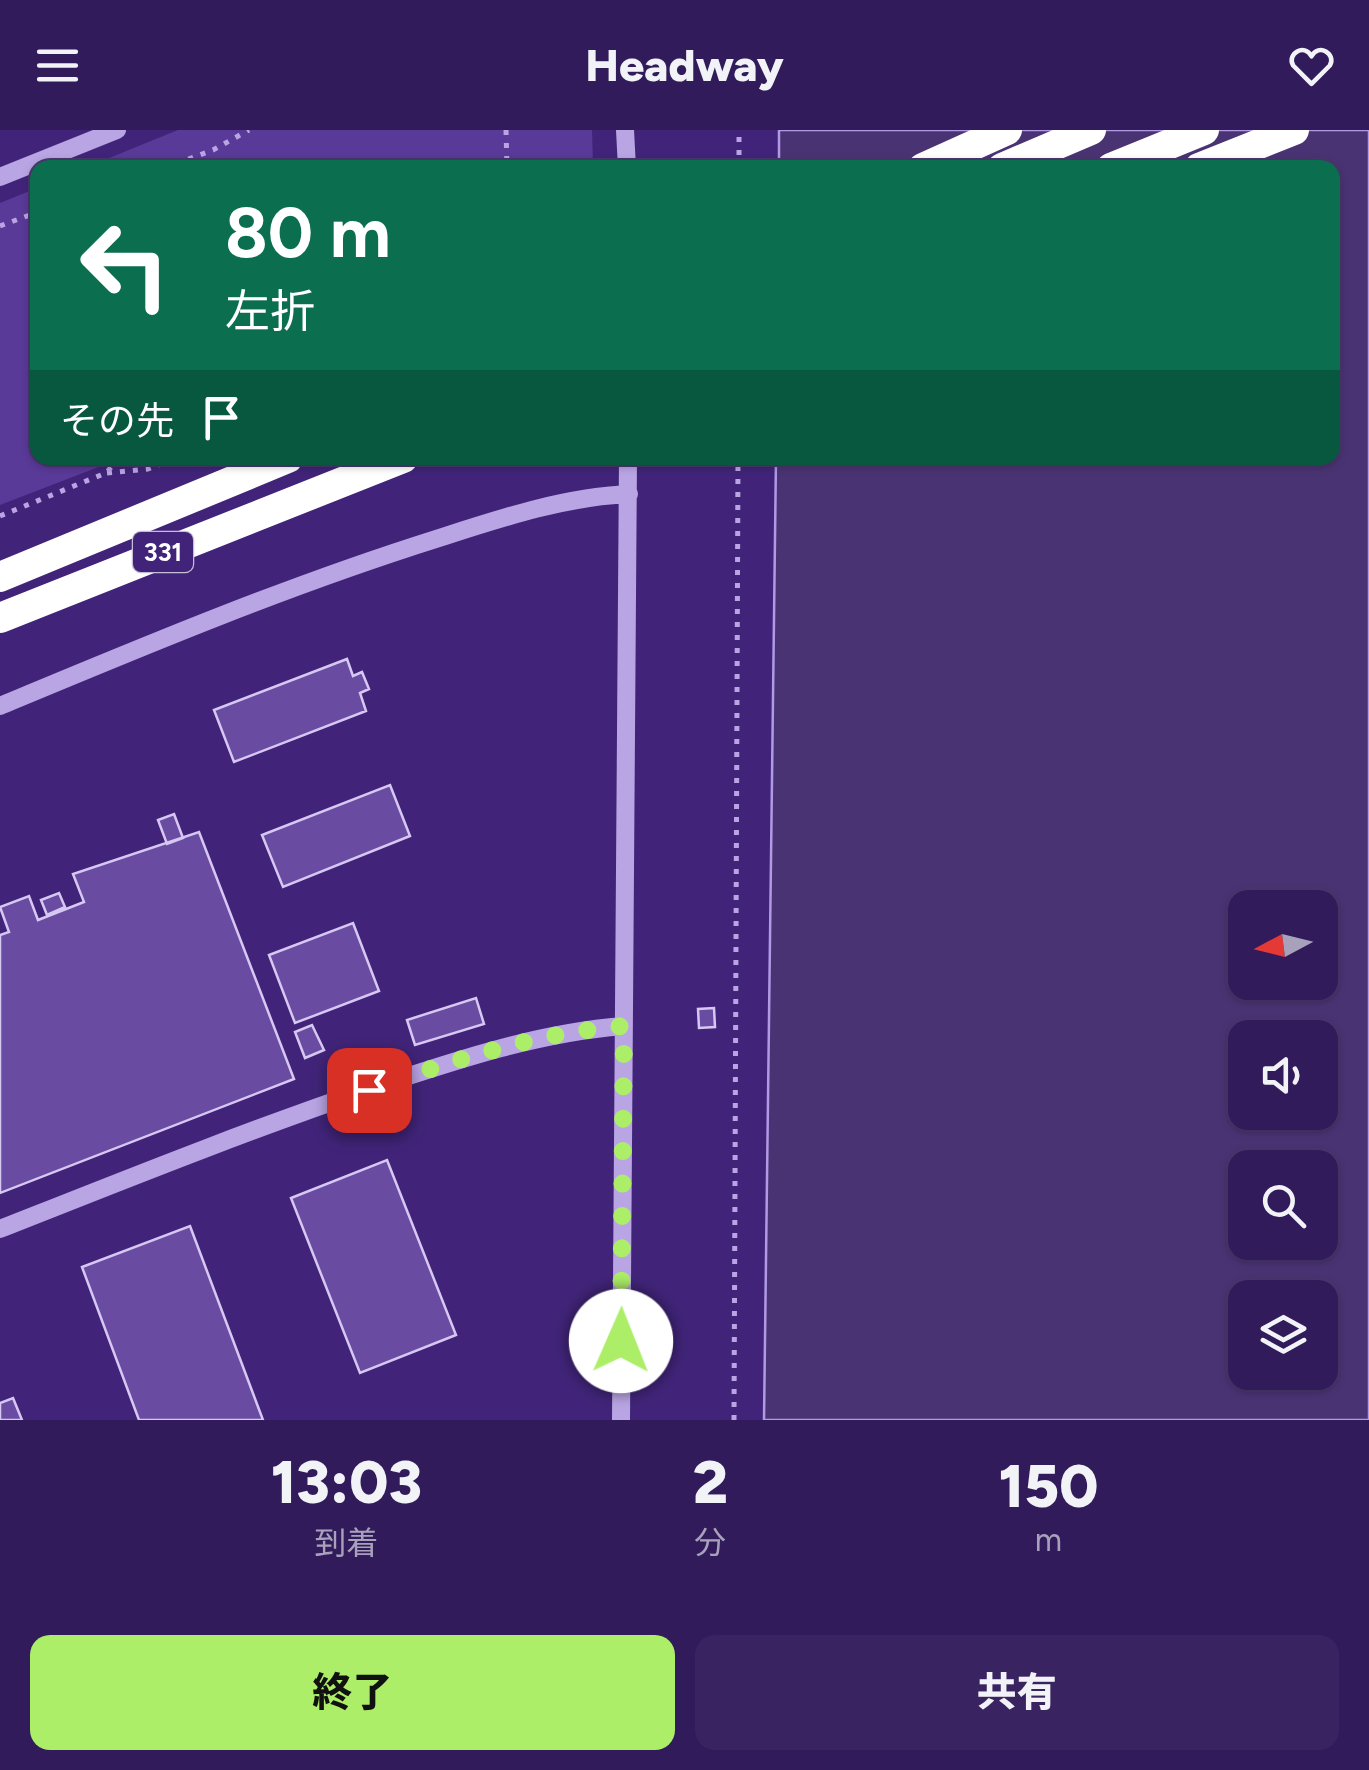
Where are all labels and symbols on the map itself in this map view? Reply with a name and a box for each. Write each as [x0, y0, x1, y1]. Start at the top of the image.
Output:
road number: 331 [133, 532, 193, 572]
north arrow [1228, 890, 1338, 1000]
pin [327, 1048, 412, 1133]
position arrow [569, 1289, 673, 1393]

